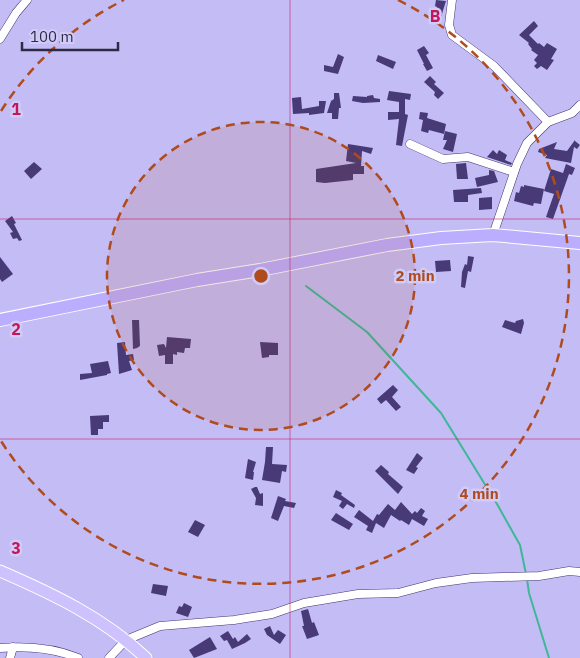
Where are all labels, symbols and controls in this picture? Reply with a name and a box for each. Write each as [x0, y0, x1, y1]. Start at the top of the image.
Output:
text: B [430, 6, 441, 26]
scale bar [22, 20, 119, 52]
text: 100 m [30, 27, 74, 46]
text: 1 [11, 99, 21, 119]
text: 2 min [395, 266, 435, 285]
centre of rings [252, 267, 270, 285]
text: 2 [11, 319, 21, 339]
text: 4 min [459, 484, 499, 503]
text: 3 [11, 538, 21, 558]

